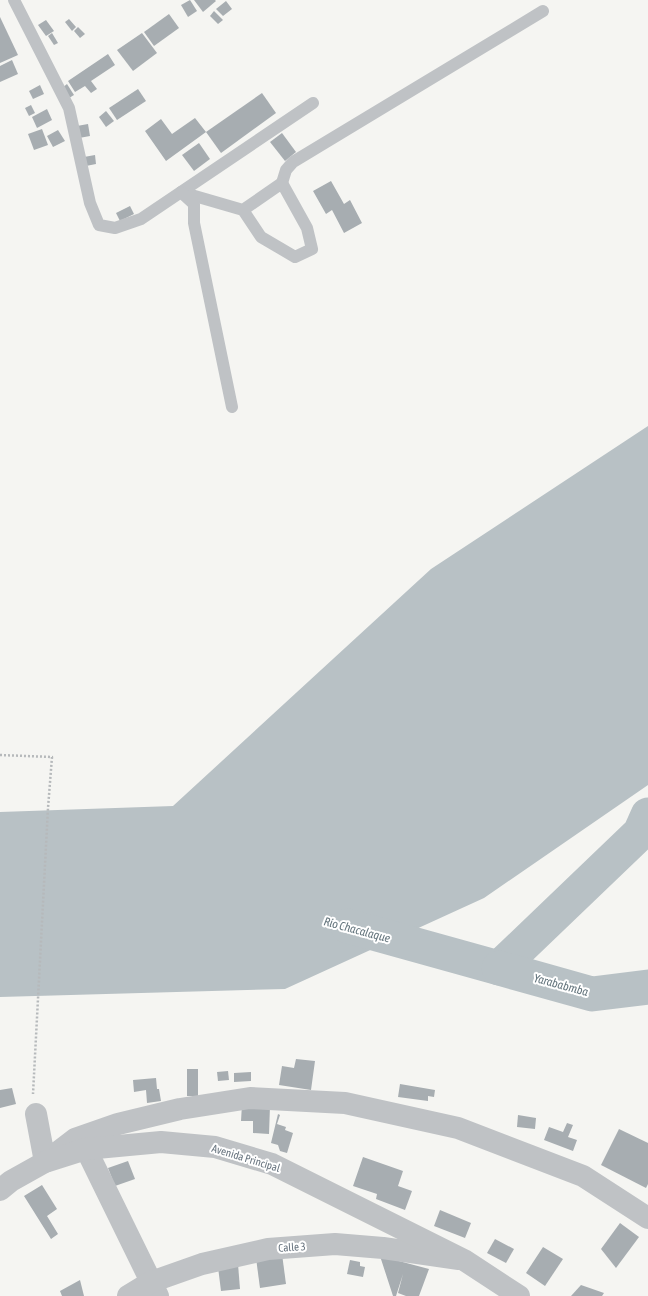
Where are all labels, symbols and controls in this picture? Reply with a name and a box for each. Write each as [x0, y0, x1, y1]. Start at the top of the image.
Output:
water label: Río Chacalaque [322, 914, 392, 946]
water label: Yarababmba [532, 971, 590, 999]
street label: Avenida Principal [210, 1142, 282, 1174]
street label: Calle 3 [278, 1240, 306, 1254]

